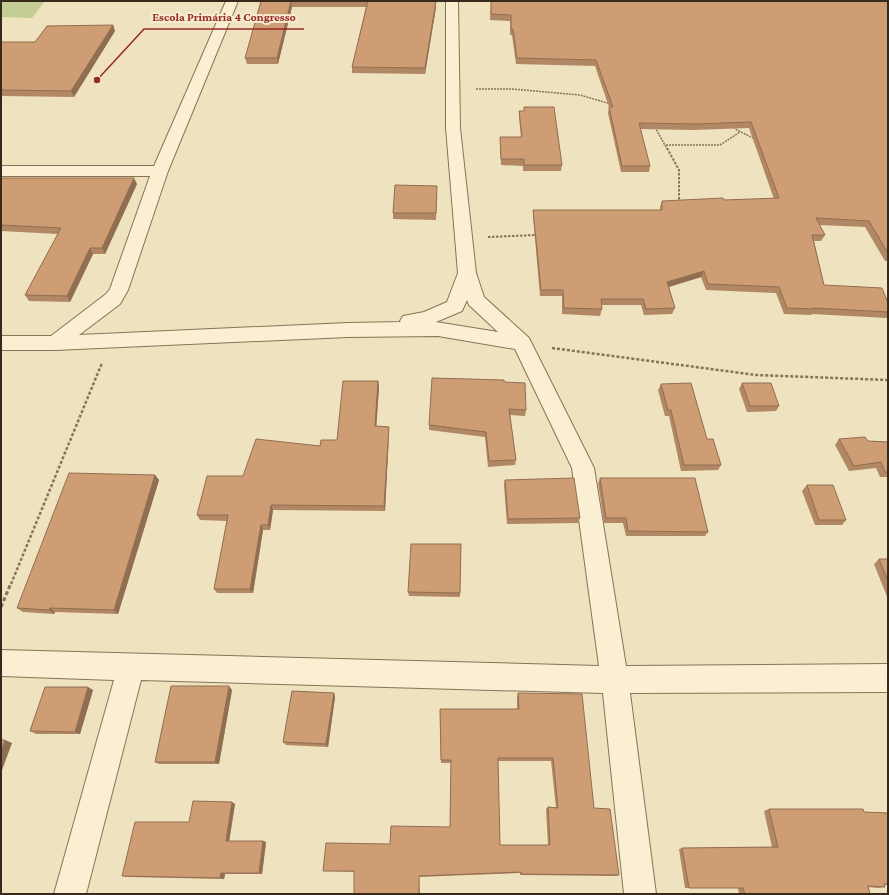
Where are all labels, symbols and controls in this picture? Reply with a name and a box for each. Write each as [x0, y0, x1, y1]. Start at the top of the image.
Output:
callout: Escola Primária 4 Congresso [144, 5, 304, 29]
text: Escola Primária 4 Congresso [152, 10, 296, 24]

